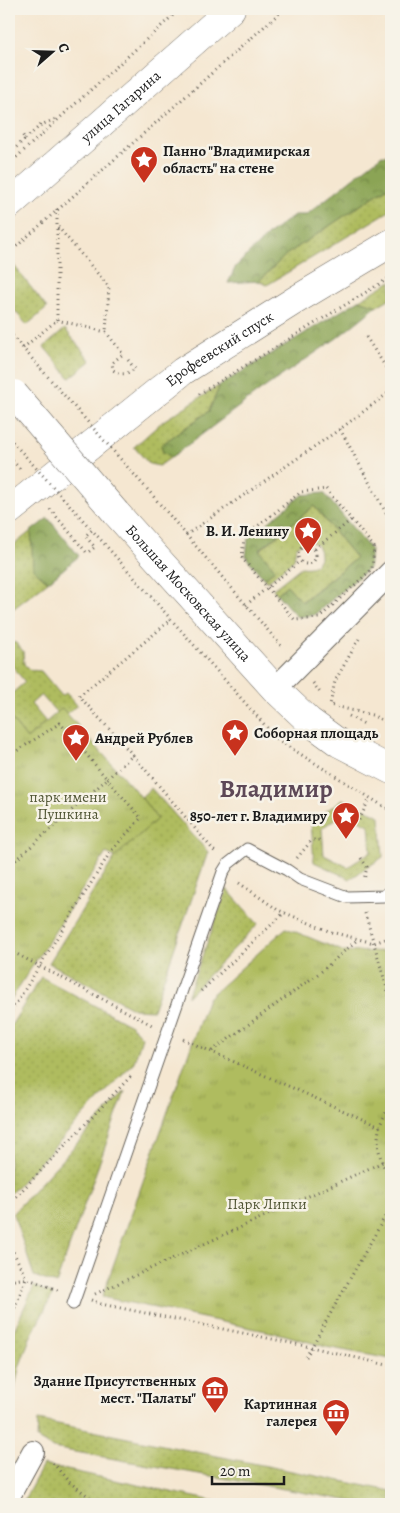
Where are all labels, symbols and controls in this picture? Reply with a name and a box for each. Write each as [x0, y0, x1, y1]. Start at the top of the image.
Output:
north arrow [28, 28, 78, 78]
text: С [53, 40, 74, 55]
street label: улица Гагарина [76, 66, 165, 148]
place label: Панно "Владимирская область" на стене [163, 141, 310, 178]
place icon: Панно "Владимирская область" на стене [129, 145, 159, 184]
street label: Ерофеевский спуск [161, 306, 277, 391]
place icon: В. И. Ленину [293, 516, 323, 555]
street label: Большая Московская улица [121, 520, 256, 666]
place label: В. И. Ленину [206, 521, 290, 541]
place icon: Соборная площадь [220, 718, 250, 757]
place icon: Андрей Рублев [61, 723, 91, 762]
place label: Соборная площадь [254, 723, 379, 743]
place label: Андрей Рублев [94, 728, 193, 748]
district label: Владимир [219, 772, 333, 806]
park label: парк имени Пушкина [29, 787, 107, 824]
place icon: 850-лет г. Владимиру [331, 801, 361, 840]
place label: 850-лет г. Владимиру [190, 806, 328, 826]
park label: Парк Липки [227, 1194, 307, 1214]
place label: Здание Присутственных мест. "Палаты" [34, 1371, 196, 1408]
museum icon: Здание Присутственных мест. "Палаты" [200, 1375, 230, 1414]
place label: Картинная галерея [244, 1394, 317, 1431]
museum icon: Картинная галерея [321, 1398, 351, 1437]
scale bar [212, 1453, 285, 1485]
text: 20 m [220, 1461, 251, 1481]

